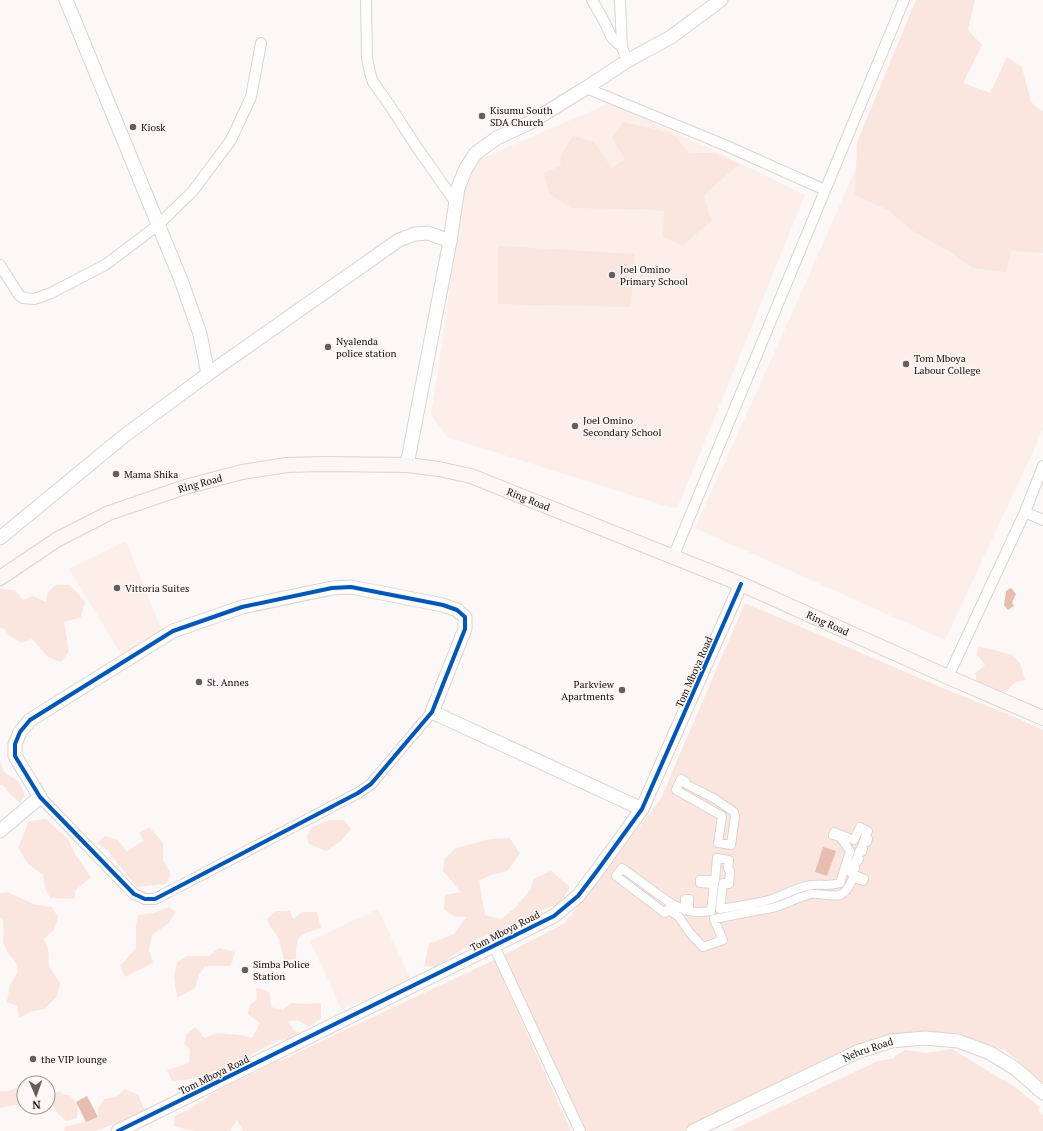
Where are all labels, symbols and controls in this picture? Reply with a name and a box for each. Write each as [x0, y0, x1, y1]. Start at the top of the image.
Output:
place label: Kisumu South SDA Church [490, 104, 553, 129]
marker: Kisumu South SDA Church [477, 111, 487, 121]
place label: Kiosk [141, 121, 166, 134]
marker: Kiosk [128, 122, 138, 132]
place label: Joel Omino Primary School [620, 263, 688, 288]
marker: Joel Omino Primary School [607, 270, 617, 280]
place label: Nyalenda police station [336, 335, 396, 360]
marker: Nyalenda police station [323, 342, 333, 352]
place label: Tom Mboya Labour College [914, 352, 981, 377]
marker: Tom Mboya Labour College [901, 359, 911, 369]
place label: Joel Omino Secondary School [583, 414, 661, 439]
marker: Joel Omino Secondary School [570, 421, 580, 431]
place label: Mama Shika [124, 468, 178, 481]
marker: Mama Shika [111, 469, 121, 479]
street label: Ring Road [176, 471, 224, 495]
street label: Ring Road [505, 485, 552, 514]
place label: Vittoria Suites [125, 582, 189, 595]
marker: Vittoria Suites [112, 583, 122, 593]
street label: Ring Road [805, 608, 852, 638]
street label: Tom Mboya Road [673, 634, 716, 710]
place label: St. Annes [207, 676, 249, 689]
marker: St. Annes [194, 677, 204, 687]
place label: Parkview Apartments [561, 678, 615, 703]
marker: Parkview Apartments [617, 685, 627, 695]
street label: Tom Mboya Road [468, 908, 542, 954]
place label: Simba Police Station [253, 958, 310, 983]
marker: Simba Police Station [240, 965, 250, 975]
street label: Nehru Road [840, 1034, 895, 1065]
street label: Tom Mboya Road [177, 1052, 252, 1098]
place label: the VIP lounge [41, 1053, 107, 1066]
marker: the VIP lounge [28, 1054, 38, 1064]
north arrow [16, 1075, 56, 1115]
text: N [31, 1098, 41, 1112]

